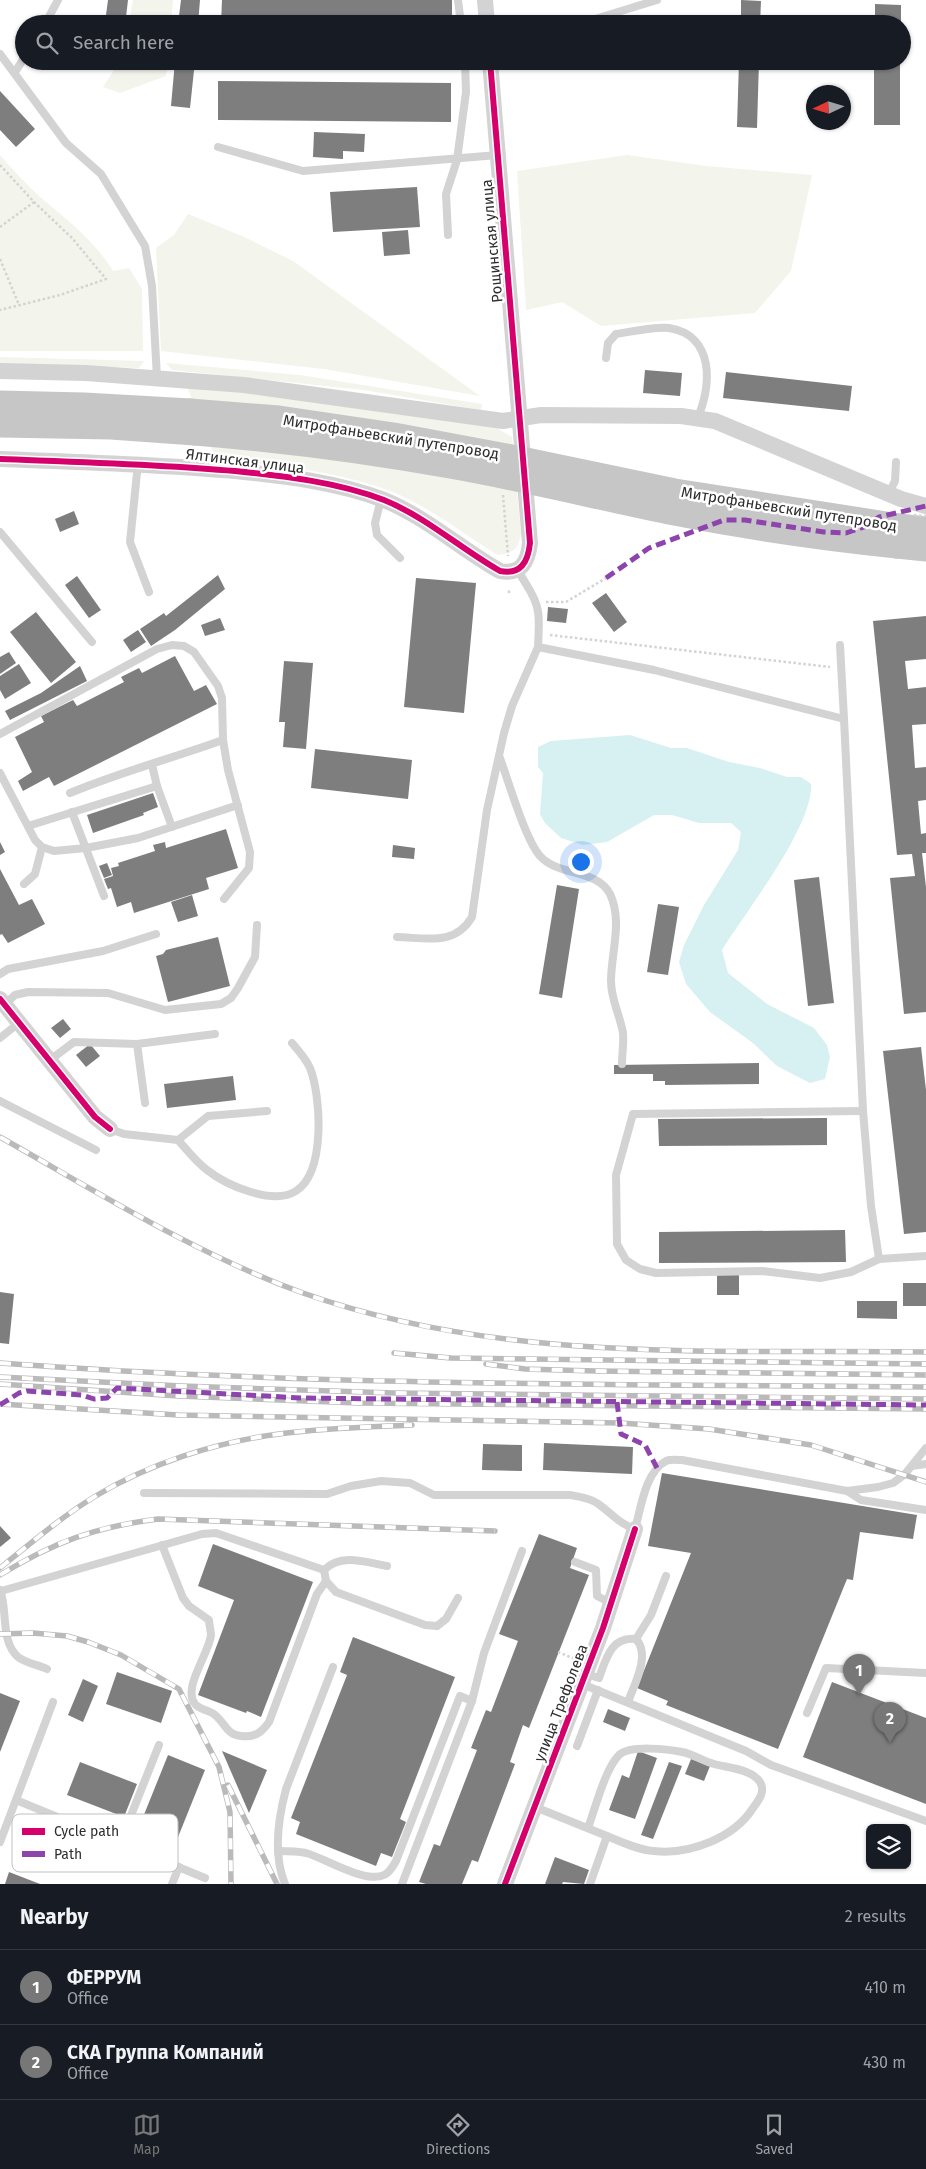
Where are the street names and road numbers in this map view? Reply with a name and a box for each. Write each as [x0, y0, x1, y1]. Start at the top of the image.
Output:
street label: Рощинская улица [478, 179, 506, 303]
street label: Митрофаньевский путепровод [282, 411, 500, 463]
street label: Ялтинская улица [185, 445, 305, 477]
street label: Митрофаньевский путепровод [680, 483, 898, 535]
street label: улица Трефолева [530, 1642, 592, 1764]

